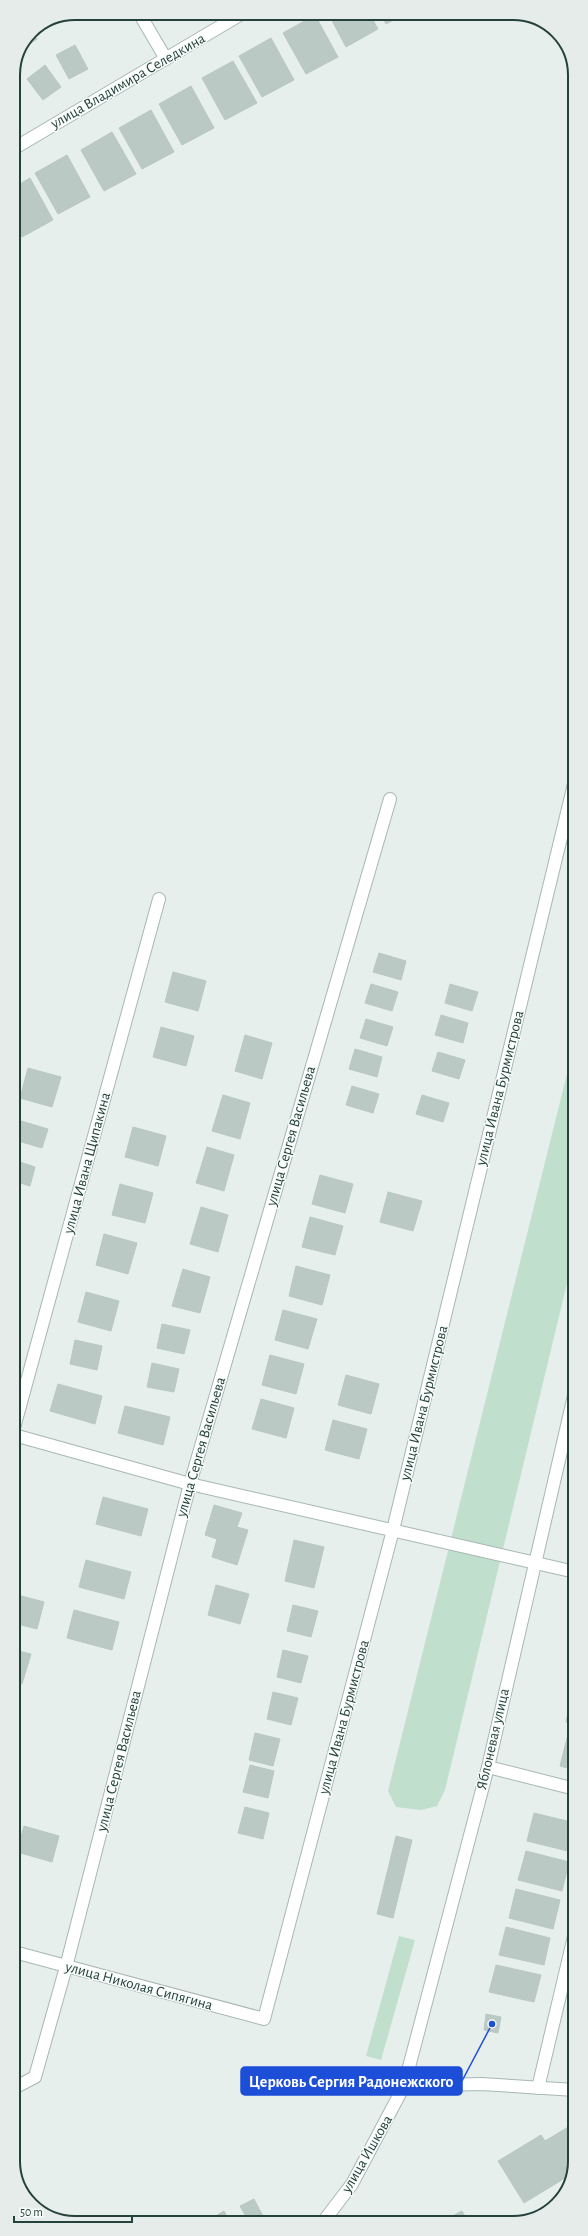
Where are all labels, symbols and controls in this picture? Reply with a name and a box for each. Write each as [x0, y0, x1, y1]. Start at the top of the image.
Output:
street label: улица Владимира Селедкина [47, 31, 208, 132]
street label: улица Ивана Бурмистрова [473, 1009, 527, 1168]
street label: улица Сергея Васильева [264, 1064, 318, 1209]
street label: улица Ивана Щипакина [61, 1091, 113, 1236]
street label: улица Ивана Бурмистрова [397, 1324, 451, 1483]
street label: улица Сергея Васильева [174, 1375, 228, 1520]
street label: улица Ивана Бурмистрова [316, 1638, 372, 1797]
street label: Яблоневая улица [474, 1687, 512, 1791]
street label: улица Сергея Васильева [94, 1689, 144, 1834]
street label: улица Николая Сипягина [63, 1959, 214, 2013]
callout: Церковь Сергия Радонежского [241, 2067, 462, 2095]
text: Церковь Сергия Радонежского [249, 2074, 453, 2090]
street label: улица Ишкова [338, 2113, 395, 2196]
scale bar [14, 2198, 132, 2224]
text: 50 m [20, 2206, 43, 2218]

